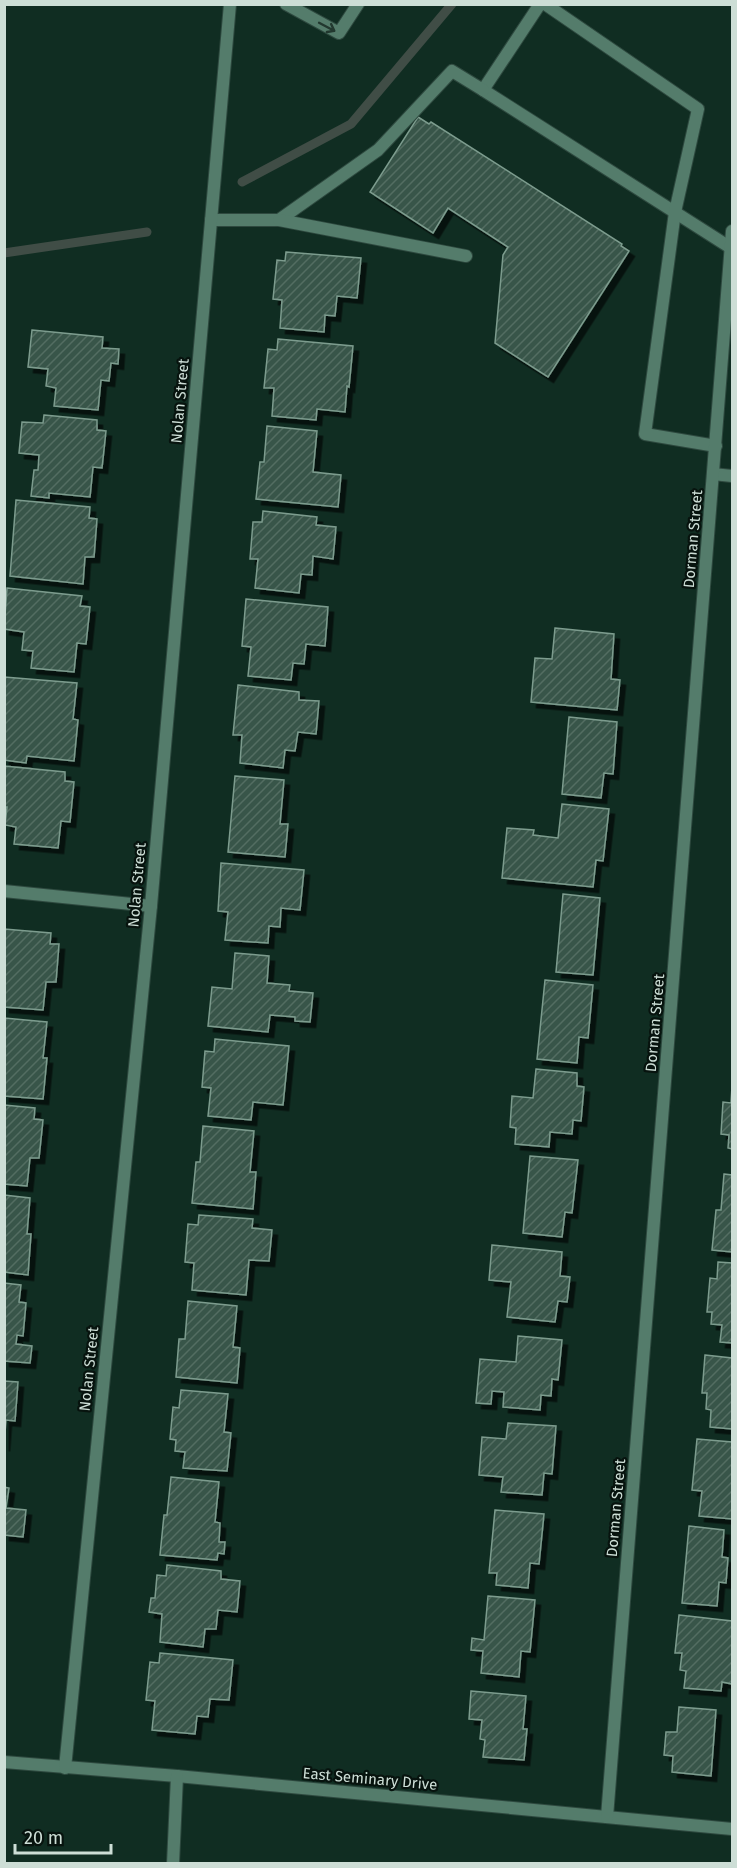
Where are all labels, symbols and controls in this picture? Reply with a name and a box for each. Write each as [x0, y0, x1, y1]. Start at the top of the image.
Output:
one-way arrow [318, 22, 336, 33]
street label: Nolan Street [167, 357, 193, 444]
street label: Dorman Street [680, 488, 706, 589]
street label: Nolan Street [124, 841, 150, 928]
street label: Dorman Street [642, 972, 668, 1073]
street label: Nolan Street [76, 1325, 102, 1412]
street label: Dorman Street [603, 1457, 629, 1558]
street label: East Seminary Drive [302, 1764, 438, 1794]
scale bar [15, 1817, 111, 1855]
text: 20 m [24, 1827, 63, 1849]

